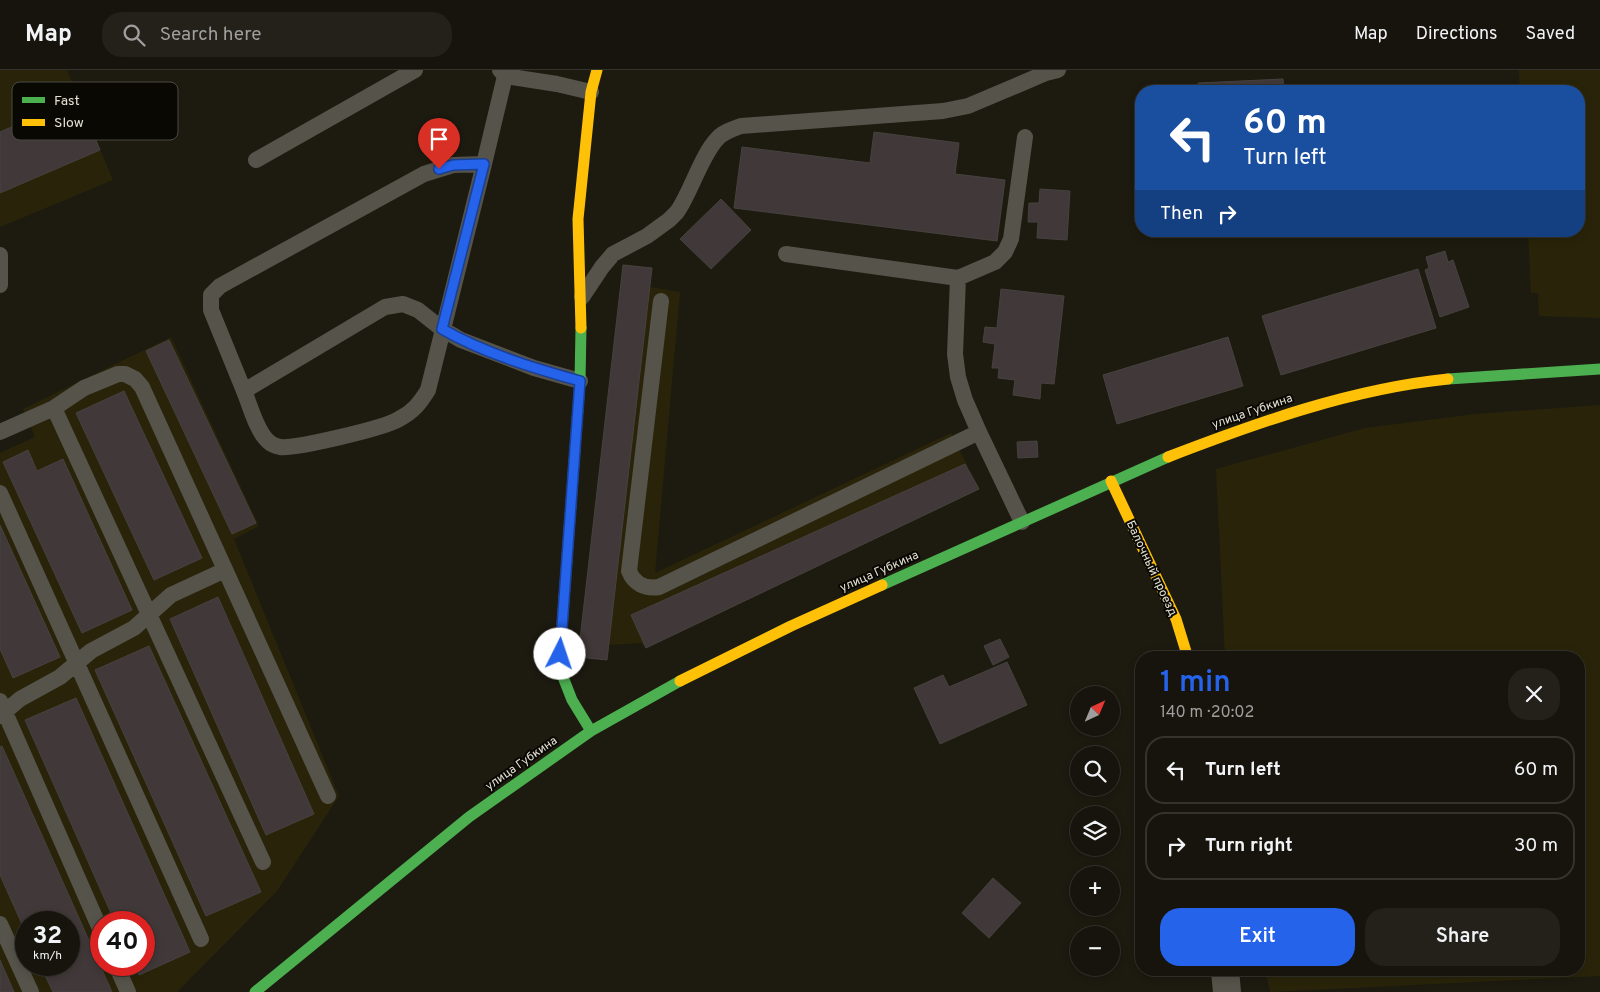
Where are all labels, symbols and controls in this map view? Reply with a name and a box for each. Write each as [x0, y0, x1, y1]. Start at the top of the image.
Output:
search box [102, 12, 452, 57]
text: Map [25, 20, 72, 50]
icon: search [120, 21, 148, 49]
text: Search here [160, 23, 261, 47]
text: Map [1354, 23, 1388, 46]
text: Directions [1416, 23, 1498, 46]
text: Saved [1526, 23, 1575, 46]
legend [12, 82, 178, 140]
text: Fast [54, 93, 80, 110]
text: 60 m [1243, 102, 1327, 146]
icon: left [1160, 105, 1225, 170]
text: Slow [54, 115, 84, 132]
pin [418, 118, 460, 169]
icon: arrive [425, 125, 453, 153]
text: Turn left [1243, 145, 1326, 172]
icon: right [1213, 200, 1241, 228]
text: Then [1160, 202, 1203, 226]
street label: улица Губкина [1210, 391, 1295, 433]
street label: Балочный проезд [1122, 518, 1180, 619]
street label: улица Губкина [838, 547, 921, 596]
position arrow [533, 627, 585, 679]
text: 1 min [1160, 665, 1231, 702]
button: close [1508, 668, 1560, 720]
north arrow [1070, 686, 1120, 736]
map controls [1070, 686, 1120, 976]
text: 140 m · 20:02 [1160, 703, 1254, 723]
street label: улица Губкина [482, 733, 561, 795]
button: search [1070, 746, 1120, 796]
icon: left [1162, 756, 1190, 784]
text: Turn left [1205, 758, 1281, 782]
text: 60 m [1514, 758, 1558, 782]
button: layers [1070, 806, 1120, 856]
icon: right [1162, 832, 1190, 860]
text: Turn right [1205, 834, 1293, 858]
text: 30 m [1514, 834, 1558, 858]
button: + [1070, 866, 1120, 916]
button: Exit [1160, 908, 1355, 966]
button: Share [1365, 908, 1560, 966]
speed limit sign: 40 [90, 911, 155, 976]
text: 32 [33, 921, 62, 953]
button: − [1070, 926, 1120, 976]
text: km/h [33, 948, 62, 964]

